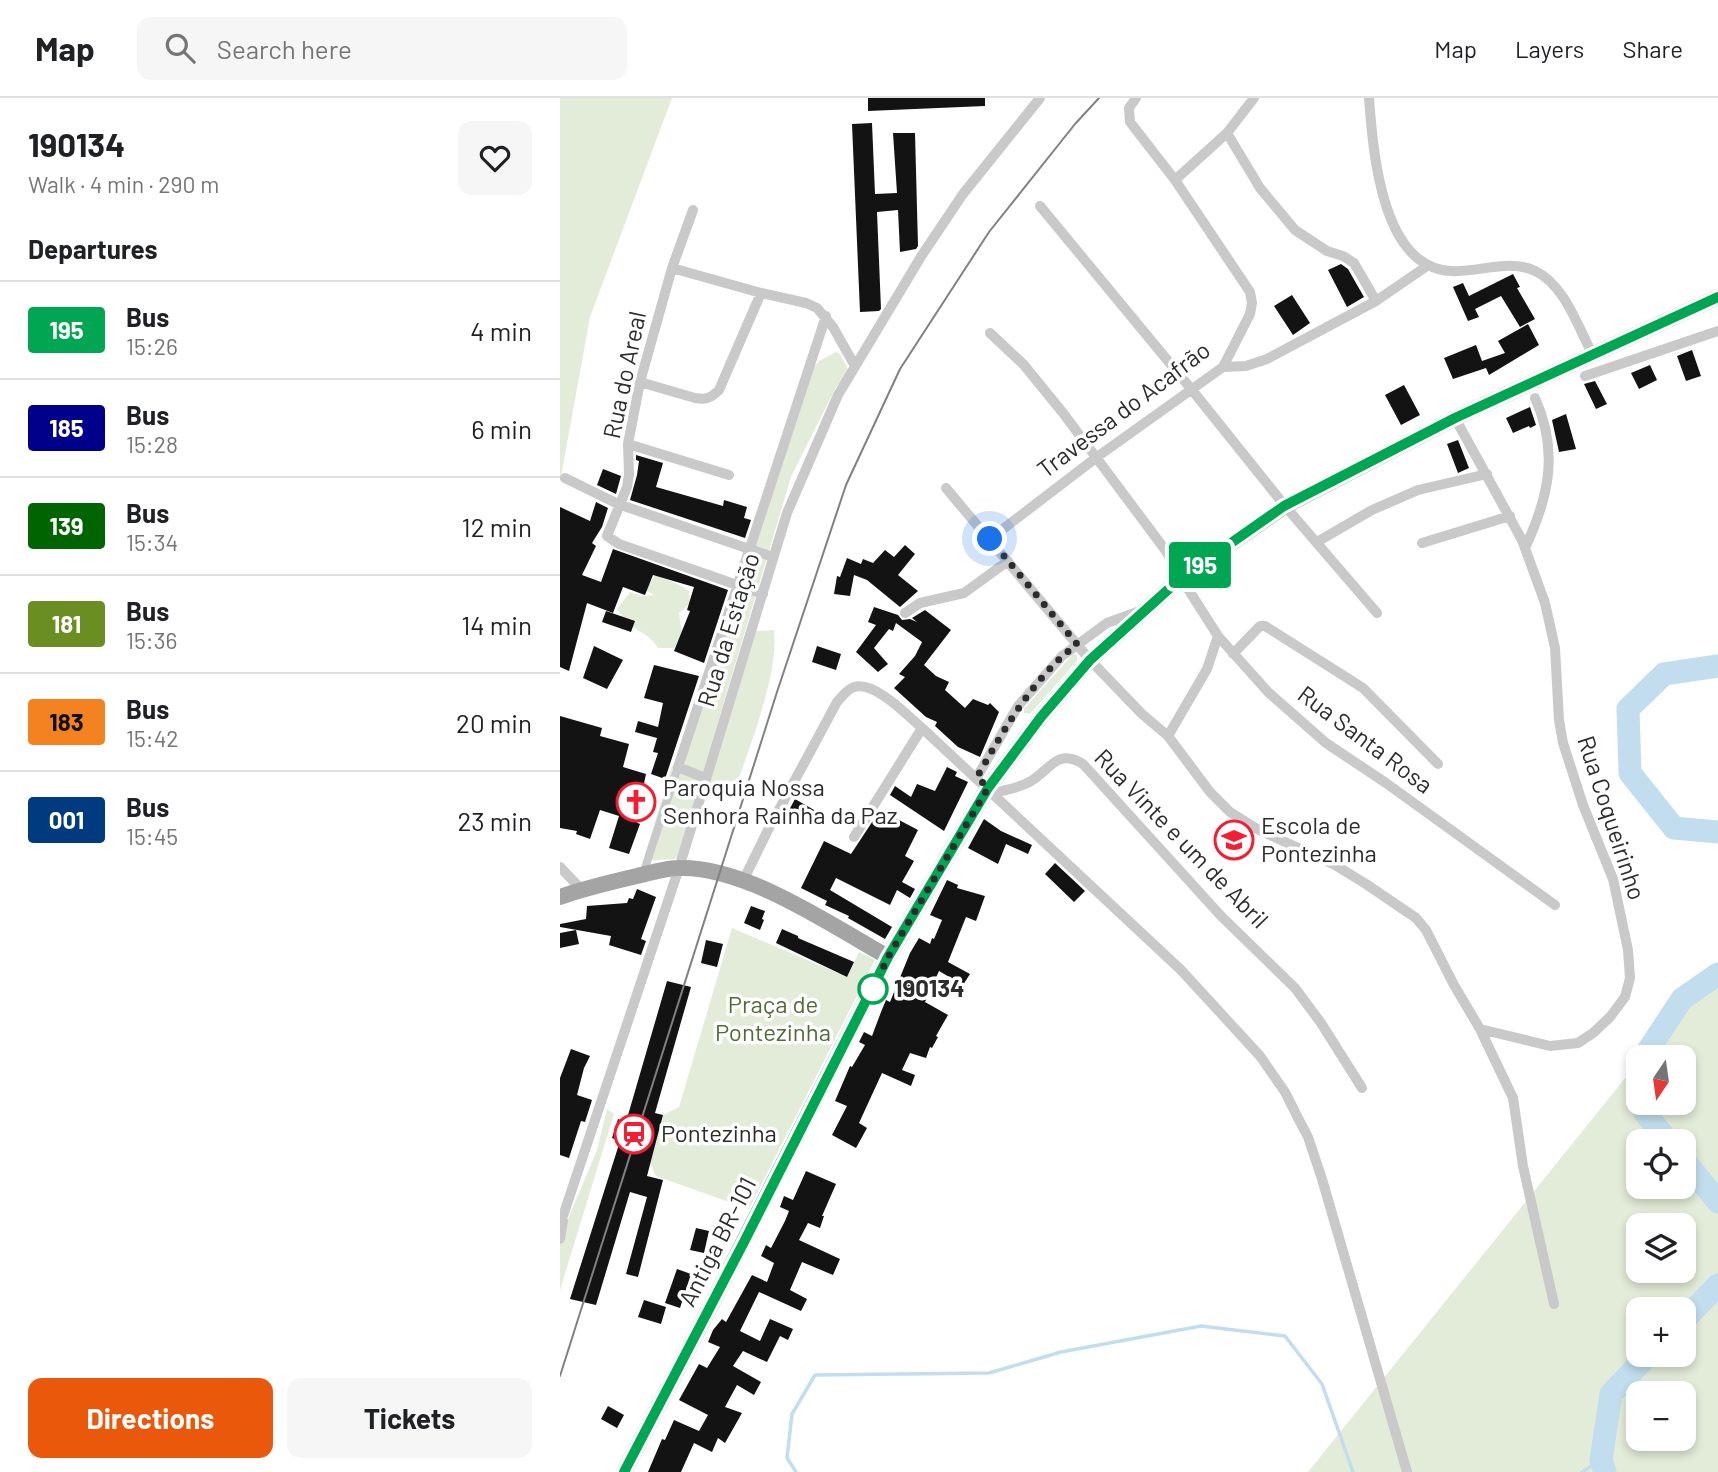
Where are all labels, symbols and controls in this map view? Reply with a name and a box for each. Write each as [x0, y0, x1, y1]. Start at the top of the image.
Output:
search box [137, 17, 627, 80]
text: Map [35, 28, 95, 68]
icon: search [161, 29, 199, 67]
text: Search here [217, 33, 352, 64]
text: Map [1434, 34, 1477, 63]
text: Layers [1515, 34, 1584, 63]
text: Share [1622, 34, 1683, 63]
button: heart [458, 121, 532, 195]
text: 190134 [28, 124, 125, 164]
text: Walk · 4 min · 290 m [28, 170, 219, 198]
text: Departures [28, 233, 158, 264]
text: Bus [126, 301, 169, 332]
street label: Rua do Areal [596, 308, 651, 441]
text: 195 [49, 315, 84, 344]
text: 4 min [470, 315, 532, 346]
text: 15:26 [126, 332, 178, 360]
street label: Travessa do Acafrão [1031, 334, 1215, 483]
text: Bus [126, 399, 169, 430]
text: 185 [49, 413, 84, 442]
text: 6 min [471, 413, 532, 444]
text: 15:28 [126, 430, 178, 458]
text: Bus [126, 497, 169, 528]
text: 139 [49, 511, 84, 540]
text: 12 min [462, 511, 532, 542]
your location [972, 521, 1007, 556]
text: 15:34 [126, 528, 178, 556]
line badge: 195 [1160, 542, 1240, 588]
street label: Rua da Estação [690, 549, 765, 710]
text: 195 [1183, 550, 1217, 579]
text: Bus [126, 595, 169, 626]
text: 181 [52, 609, 81, 638]
text: 14 min [461, 609, 532, 640]
text: 15:36 [126, 626, 177, 654]
street label: Rua Santa Rosa [1293, 679, 1439, 799]
text: Bus [126, 693, 169, 724]
text: 183 [49, 707, 84, 736]
text: 20 min [456, 707, 532, 738]
text: 15:42 [126, 724, 179, 752]
street label: Rua Coqueirinho [1572, 732, 1653, 903]
street label: Rua Vinte e um de Abril [1089, 742, 1275, 933]
place label: Paroquia Nossa Senhora Rainha da Paz [663, 772, 898, 829]
church icon: Paroquia Nossa Senhora Rainha da Paz [615, 781, 657, 823]
text: Bus [126, 791, 169, 822]
text: 001 [49, 805, 84, 834]
text: 23 min [457, 805, 532, 836]
place label: Escola de Pontezinha [1261, 810, 1377, 867]
school or university icon: Escola de Pontezinha [1213, 819, 1255, 861]
text: 15:45 [126, 822, 178, 850]
place label: 190134 [894, 973, 965, 1002]
marker: 190134 [858, 974, 888, 1004]
park label: Praça de Pontezinha [715, 989, 831, 1046]
north arrow [1626, 1045, 1696, 1115]
map controls [1626, 1045, 1696, 1451]
station icon: Pontezinha [613, 1113, 655, 1155]
place label: Pontezinha [661, 1118, 777, 1147]
button: locate [1626, 1129, 1696, 1199]
street label: Antiga BR-101 [672, 1172, 762, 1311]
button: layers [1626, 1213, 1696, 1283]
button: + [1626, 1297, 1696, 1367]
button: Directions [28, 1378, 273, 1458]
button: Tickets [287, 1378, 532, 1458]
button: − [1626, 1381, 1696, 1451]

